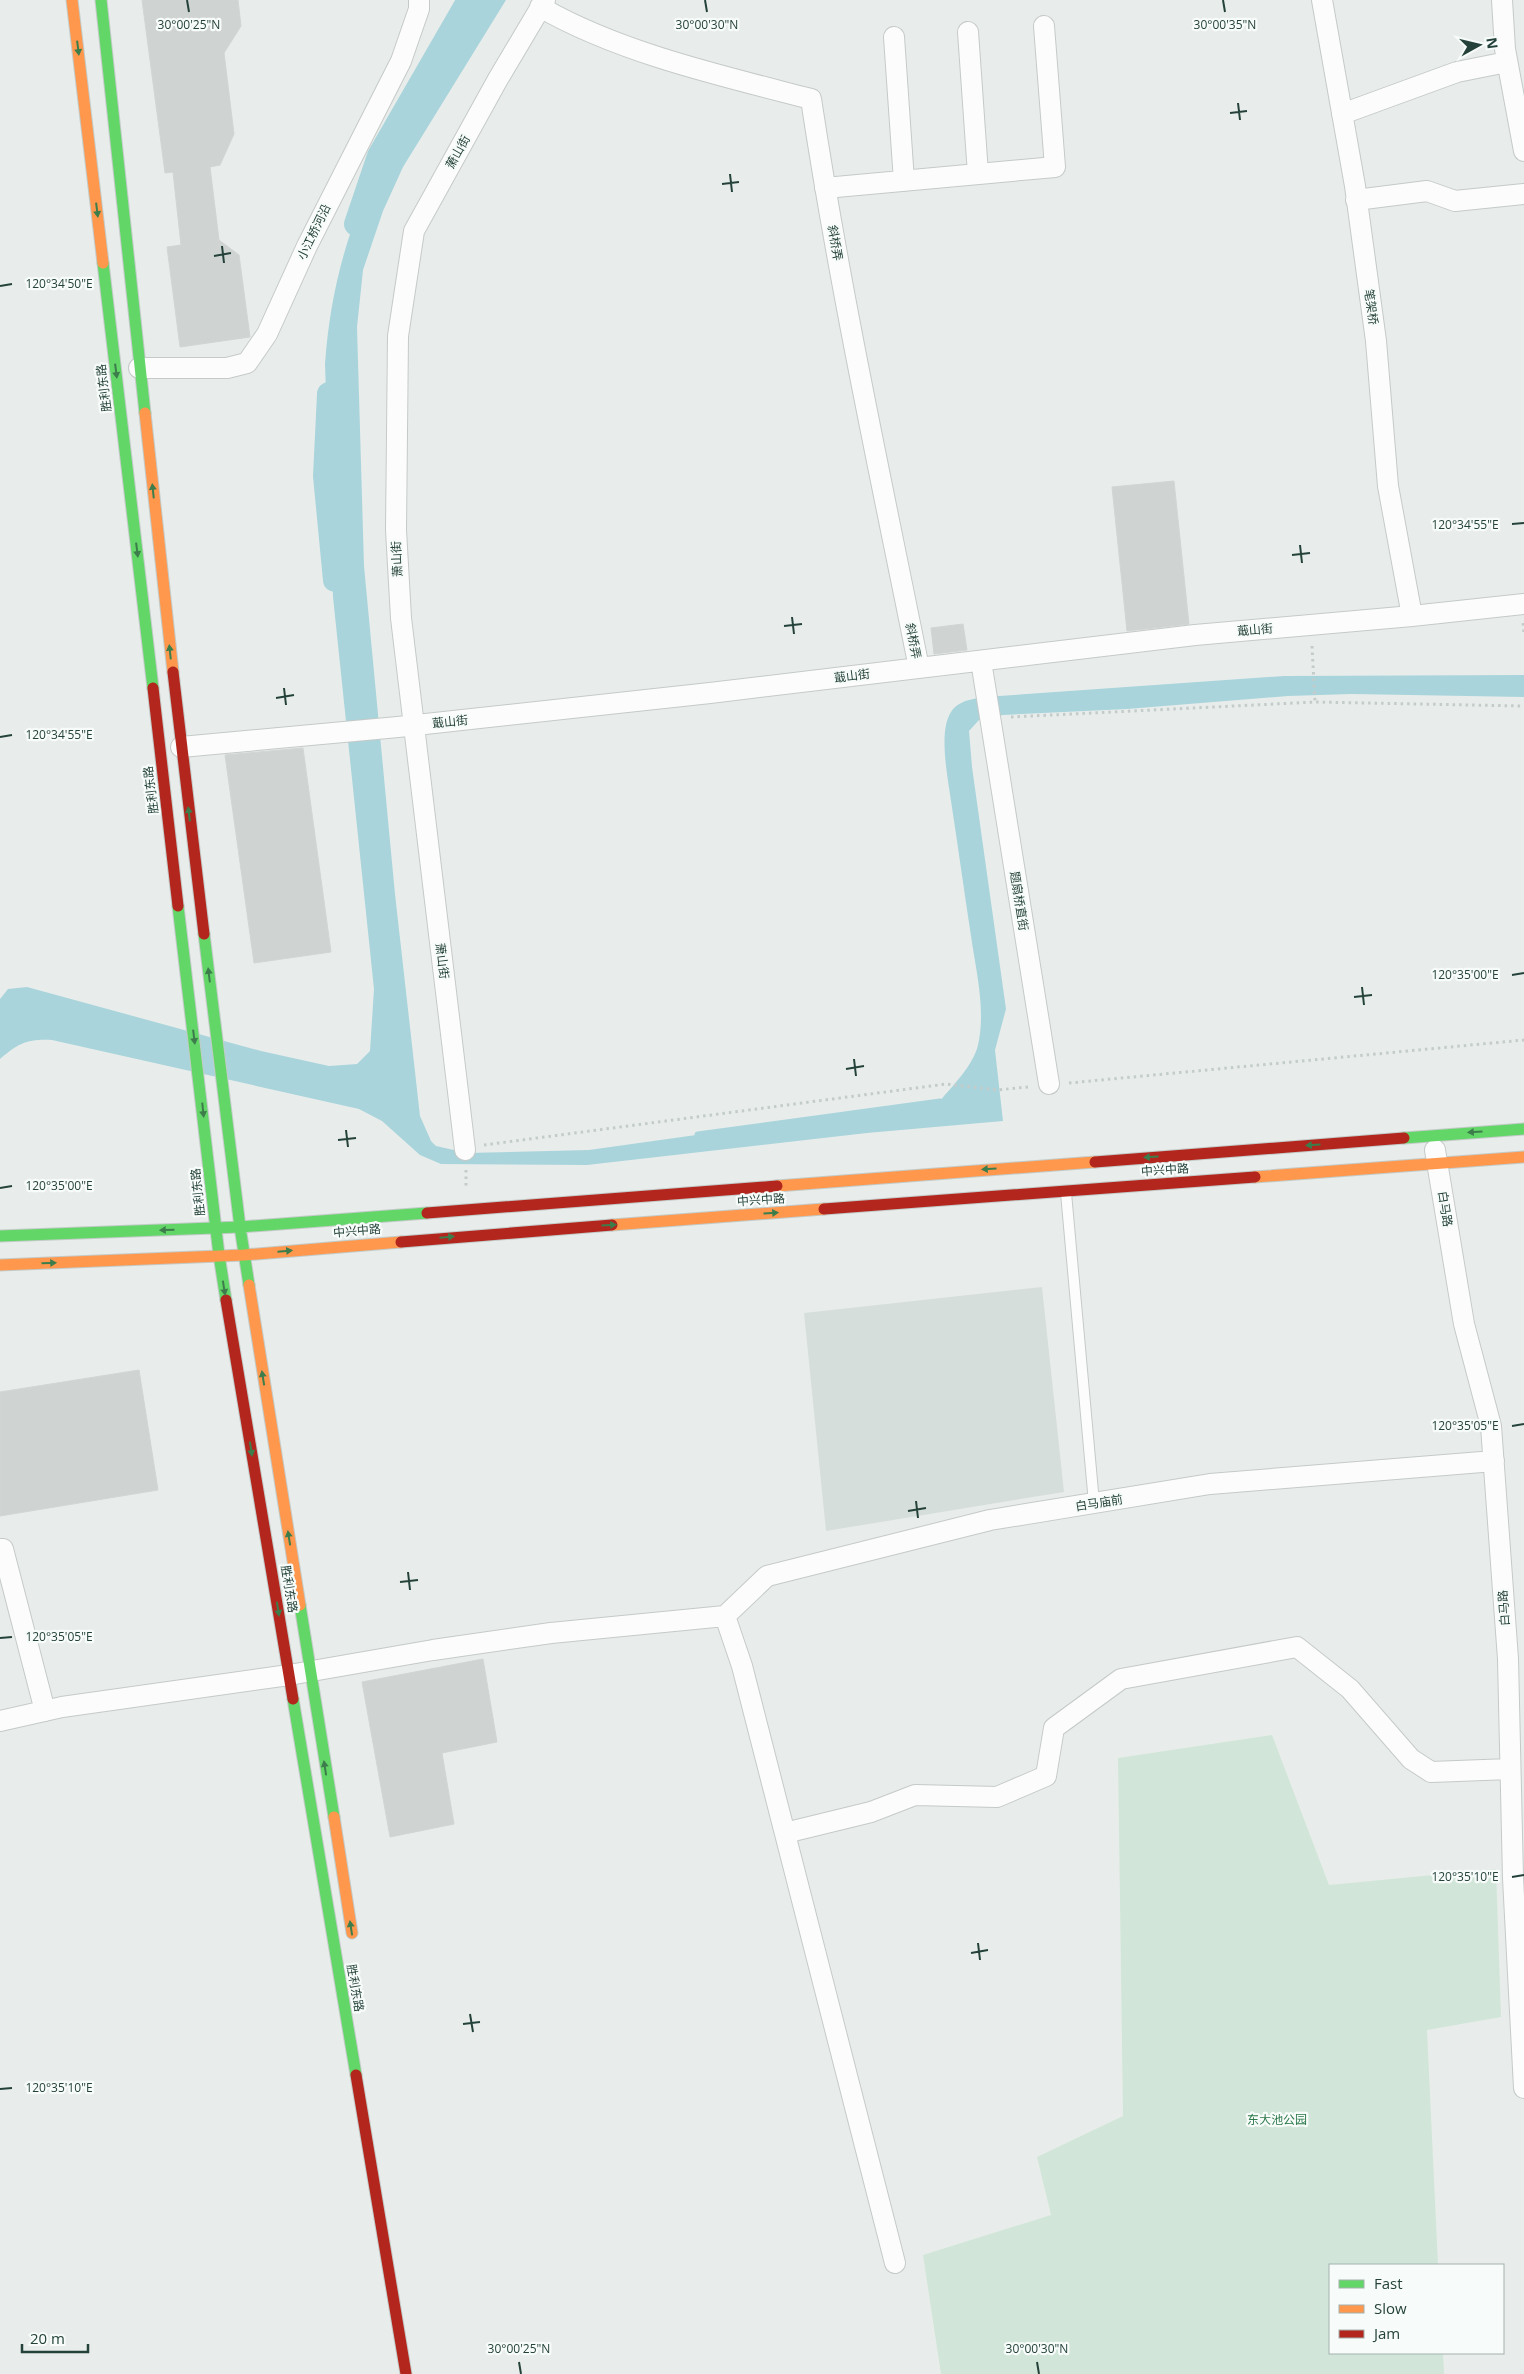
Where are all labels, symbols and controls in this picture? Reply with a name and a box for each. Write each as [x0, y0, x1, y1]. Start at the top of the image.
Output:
text: 30°00'25"N [158, 16, 220, 33]
text: 30°00'30"N [676, 16, 738, 33]
text: 30°00'35"N [1194, 16, 1256, 33]
north arrow [1454, 20, 1504, 70]
text: N [1482, 36, 1503, 50]
one-way arrow [74, 41, 82, 57]
street label: 萧山街 [441, 132, 474, 172]
street label: 小江桥河沿 [293, 201, 334, 262]
one-way arrow [93, 202, 101, 218]
street label: 斜桥弄 [824, 224, 847, 262]
text: 120°34'50"E [25, 275, 93, 292]
street label: 笔架桥 [1361, 288, 1382, 326]
street label: 胜利东路 [92, 363, 115, 413]
one-way arrow [112, 364, 120, 380]
one-way arrow [149, 482, 157, 498]
text: 120°34'55"E [1431, 516, 1499, 533]
street label: 萧山街 [387, 541, 406, 577]
one-way arrow [133, 542, 141, 558]
street label: 蕺山街 [1236, 619, 1274, 640]
street label: 斜桥弄 [902, 622, 925, 660]
one-way arrow [166, 644, 174, 660]
street label: 蕺山街 [833, 665, 871, 686]
street label: 蕺山街 [431, 711, 469, 732]
text: 120°34'55"E [25, 726, 93, 743]
street label: 胜利东路 [139, 765, 162, 815]
one-way arrow [185, 805, 193, 821]
street label: 题扇桥直街 [1006, 870, 1033, 932]
street label: 萧山街 [432, 942, 453, 980]
one-way arrow [205, 966, 213, 982]
text: 120°35'00"E [1431, 966, 1499, 983]
one-way arrow [190, 1029, 198, 1045]
one-way arrow [199, 1102, 207, 1118]
one-way arrow [1467, 1129, 1483, 1137]
one-way arrow [1305, 1141, 1321, 1149]
one-way arrow [1143, 1153, 1159, 1161]
street label: 中兴中路 [1140, 1159, 1190, 1180]
one-way arrow [981, 1166, 997, 1174]
street label: 胜利东路 [187, 1167, 208, 1217]
text: 120°35'00"E [25, 1177, 93, 1194]
street label: 中兴中路 [736, 1189, 786, 1210]
street label: 白马路 [1434, 1190, 1457, 1228]
one-way arrow [763, 1209, 779, 1217]
street label: 中兴中路 [332, 1220, 382, 1241]
one-way arrow [601, 1221, 617, 1229]
one-way arrow [159, 1226, 175, 1234]
one-way arrow [439, 1233, 455, 1241]
one-way arrow [277, 1247, 293, 1255]
one-way arrow [41, 1258, 57, 1266]
one-way arrow [221, 1281, 229, 1297]
one-way arrow [259, 1369, 267, 1385]
text: 120°35'05"E [1431, 1417, 1499, 1434]
one-way arrow [248, 1441, 256, 1457]
street label: 白马庙前 [1074, 1490, 1124, 1515]
one-way arrow [284, 1530, 292, 1546]
street label: 胜利东路 [277, 1564, 302, 1614]
street label: 白马路 [1494, 1589, 1513, 1627]
one-way arrow [274, 1601, 282, 1617]
text: 120°35'05"E [25, 1628, 93, 1645]
one-way arrow [321, 1760, 329, 1776]
text: 120°35'10"E [1431, 1868, 1499, 1885]
one-way arrow [346, 1920, 354, 1936]
street label: 胜利东路 [343, 1963, 368, 2013]
text: 120°35'10"E [25, 2079, 93, 2096]
park label: 东大池公园 [1247, 2111, 1307, 2128]
legend [1329, 2264, 1504, 2354]
text: Fast [1374, 2273, 1403, 2293]
text: Slow [1374, 2298, 1407, 2318]
scale bar [22, 2322, 89, 2354]
text: Jam [1372, 2323, 1400, 2343]
text: 20 m [30, 2328, 65, 2348]
text: 30°00'25"N [488, 2340, 550, 2357]
text: 30°00'30"N [1006, 2340, 1068, 2357]

